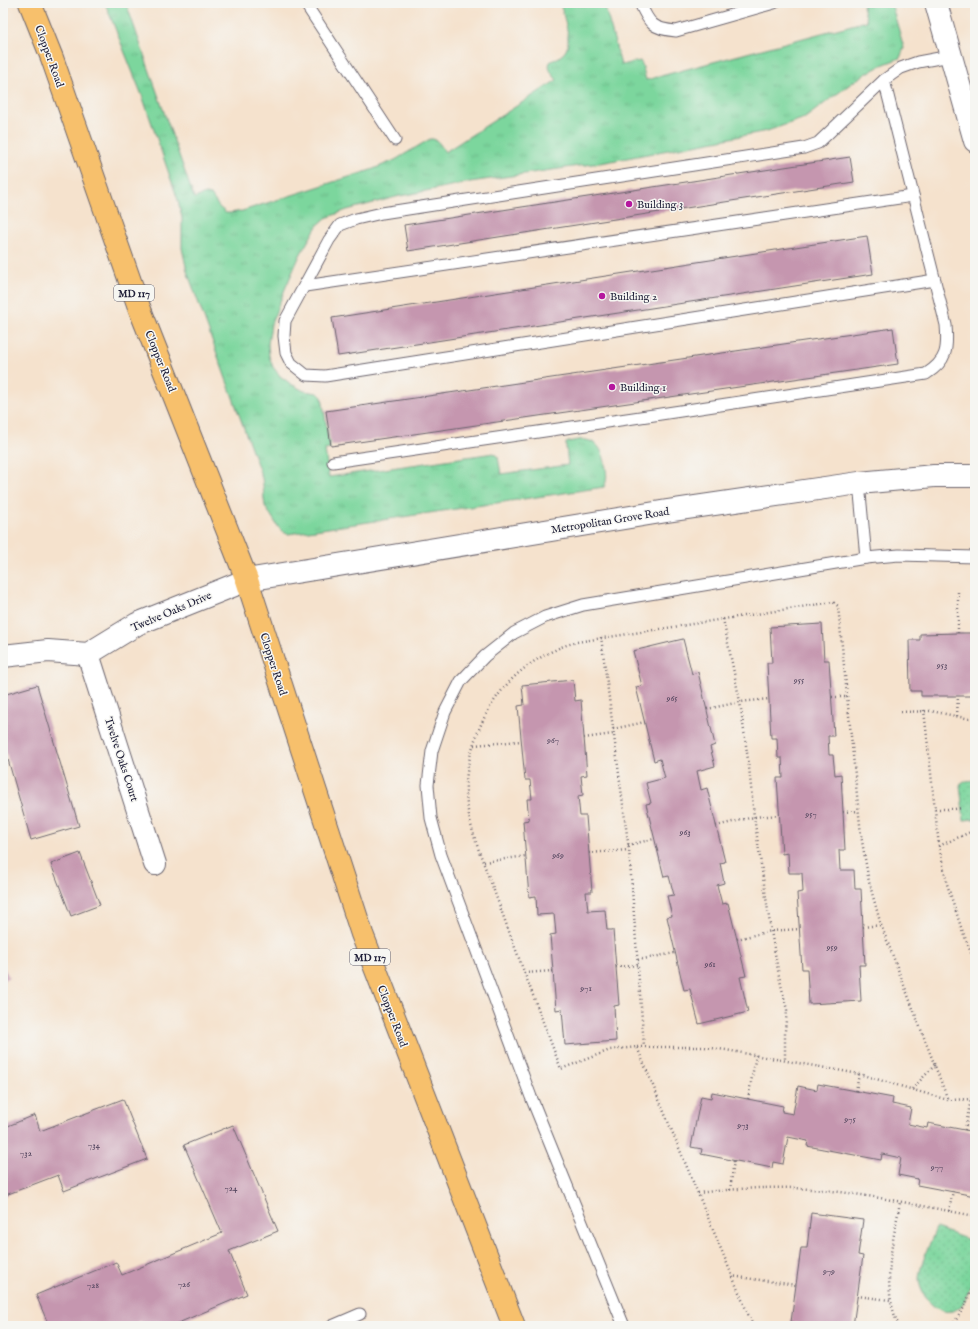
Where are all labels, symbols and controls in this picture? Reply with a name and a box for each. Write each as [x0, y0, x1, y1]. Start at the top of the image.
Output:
street label: Clopper Road [31, 23, 67, 89]
place label: Building 3 [637, 198, 683, 212]
marker: Building 3 [624, 199, 634, 209]
road number: MD 117 [114, 285, 154, 301]
place label: Building 2 [610, 290, 657, 304]
marker: Building 2 [597, 291, 607, 301]
street label: Clopper Road [141, 329, 179, 394]
place label: Building 1 [620, 381, 666, 395]
marker: Building 1 [607, 382, 617, 392]
street label: Metropolitan Grove Road [550, 505, 670, 537]
street label: Twelve Oaks Drive [129, 589, 214, 635]
street label: Clopper Road [256, 631, 290, 698]
house number: 953 [936, 660, 947, 671]
house number: 955 [793, 675, 805, 686]
house number: 965 [666, 693, 678, 704]
street label: Twelve Oaks Court [101, 715, 141, 803]
house number: 967 [546, 735, 559, 746]
house number: 957 [804, 809, 817, 820]
house number: 963 [678, 827, 691, 838]
house number: 969 [551, 850, 564, 861]
house number: 959 [825, 942, 838, 953]
road number: MD 117 [350, 949, 390, 965]
house number: 961 [703, 959, 716, 970]
street label: Clopper Road [374, 983, 410, 1049]
house number: 971 [579, 983, 592, 994]
house number: 975 [843, 1114, 856, 1125]
house number: 973 [736, 1120, 749, 1131]
house number: 734 [88, 1140, 101, 1151]
house number: 732 [20, 1148, 32, 1159]
house number: 977 [930, 1162, 943, 1173]
house number: 724 [225, 1183, 238, 1194]
house number: 979 [822, 1266, 835, 1277]
house number: 726 [178, 1279, 190, 1290]
house number: 728 [87, 1280, 99, 1291]

